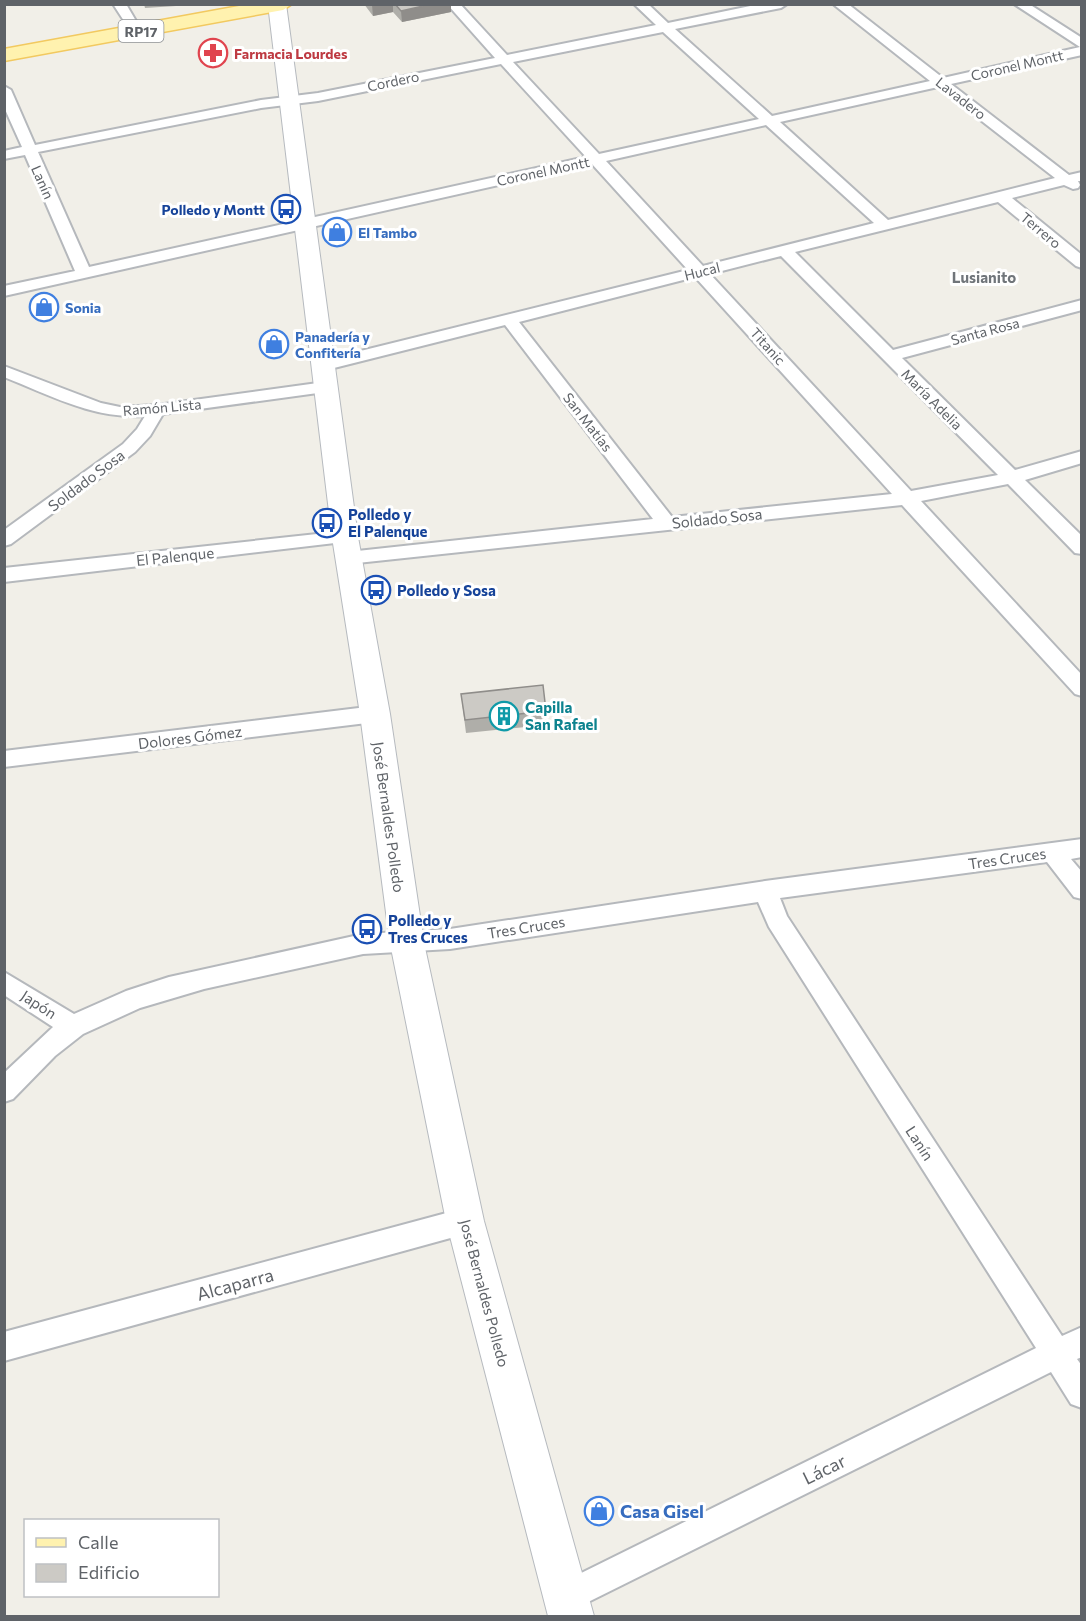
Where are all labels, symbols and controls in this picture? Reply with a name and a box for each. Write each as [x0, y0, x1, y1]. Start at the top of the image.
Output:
road number: RP17 [118, 20, 164, 42]
pharmacy icon: Farmacia Lourdes [197, 37, 229, 69]
place label: Farmacia Lourdes [234, 45, 348, 62]
street label: Coronel Montt [969, 46, 1065, 84]
street label: Cordero [366, 67, 420, 95]
street label: Lavadero [933, 73, 989, 123]
street label: Coronel Montt [495, 153, 591, 189]
street label: Lanín [28, 163, 58, 201]
bus stop icon: Polledo y Montt [270, 193, 302, 225]
place label: Polledo y Montt [161, 201, 265, 218]
street label: Terrero [1017, 208, 1065, 252]
shop icon: El Tambo [321, 216, 353, 248]
place label: El Tambo [358, 224, 417, 241]
street label: Hucal [682, 258, 722, 284]
district label: Lusianito [952, 268, 1016, 286]
shop icon: Sonia [28, 291, 60, 323]
place label: Sonia [65, 299, 101, 316]
street label: Santa Rosa [949, 314, 1021, 348]
street label: Titanic [747, 324, 789, 368]
shop icon: Panadería y Confitería [258, 328, 290, 360]
place label: Panadería y Confitería [295, 328, 370, 361]
street label: María Adelia [898, 365, 966, 433]
street label: San Matías [560, 389, 616, 455]
street label: Ramón Lista [122, 395, 202, 419]
street label: Soldado Sosa [44, 445, 128, 515]
street label: Soldado Sosa [671, 504, 763, 532]
place label: Polledo y El Palenque [348, 505, 428, 540]
bus stop icon: Polledo y El Palenque [311, 507, 343, 539]
street label: El Palenque [135, 543, 215, 569]
bus stop icon: Polledo y Sosa [360, 574, 392, 606]
place label: Polledo y Sosa [397, 581, 496, 599]
place label: Capilla San Rafael [525, 698, 598, 733]
building icon: Capilla San Rafael [488, 700, 520, 732]
street label: Dolores Gómez [137, 722, 243, 752]
street label: José Bernaldes Polledo [369, 740, 409, 894]
street label: Tres Cruces [967, 844, 1047, 872]
place label: Polledo y Tres Cruces [388, 911, 468, 946]
street label: Tres Cruces [486, 912, 566, 942]
bus stop icon: Polledo y Tres Cruces [351, 913, 383, 945]
street label: Japón [18, 986, 60, 1022]
street label: Lanín [902, 1122, 938, 1164]
street label: José Bernaldes Polledo [457, 1217, 513, 1369]
street label: Alcaparra [194, 1263, 276, 1305]
street label: Lácar [799, 1449, 849, 1489]
shop icon: Casa Gisel [583, 1495, 615, 1527]
place label: Casa Gisel [620, 1500, 704, 1522]
legend [24, 1519, 219, 1597]
text: Calle [78, 1531, 118, 1553]
text: Edificio [78, 1561, 140, 1583]

